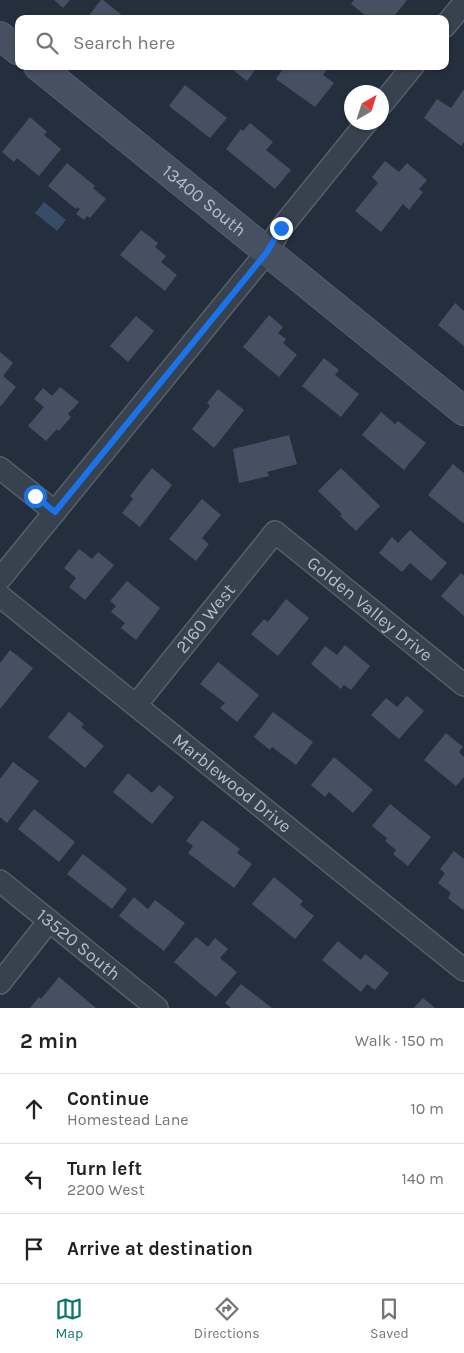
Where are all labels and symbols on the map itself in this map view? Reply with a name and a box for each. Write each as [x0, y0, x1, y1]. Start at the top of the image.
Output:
north arrow [344, 85, 389, 130]
street label: 13400 South [158, 160, 251, 241]
route end [270, 217, 293, 240]
route start [24, 485, 47, 508]
street label: Golden Valley Drive [303, 551, 437, 666]
street label: 2160 West [171, 579, 240, 658]
street label: Marblewood Drive [168, 729, 296, 838]
street label: 13520 South [32, 904, 125, 985]

